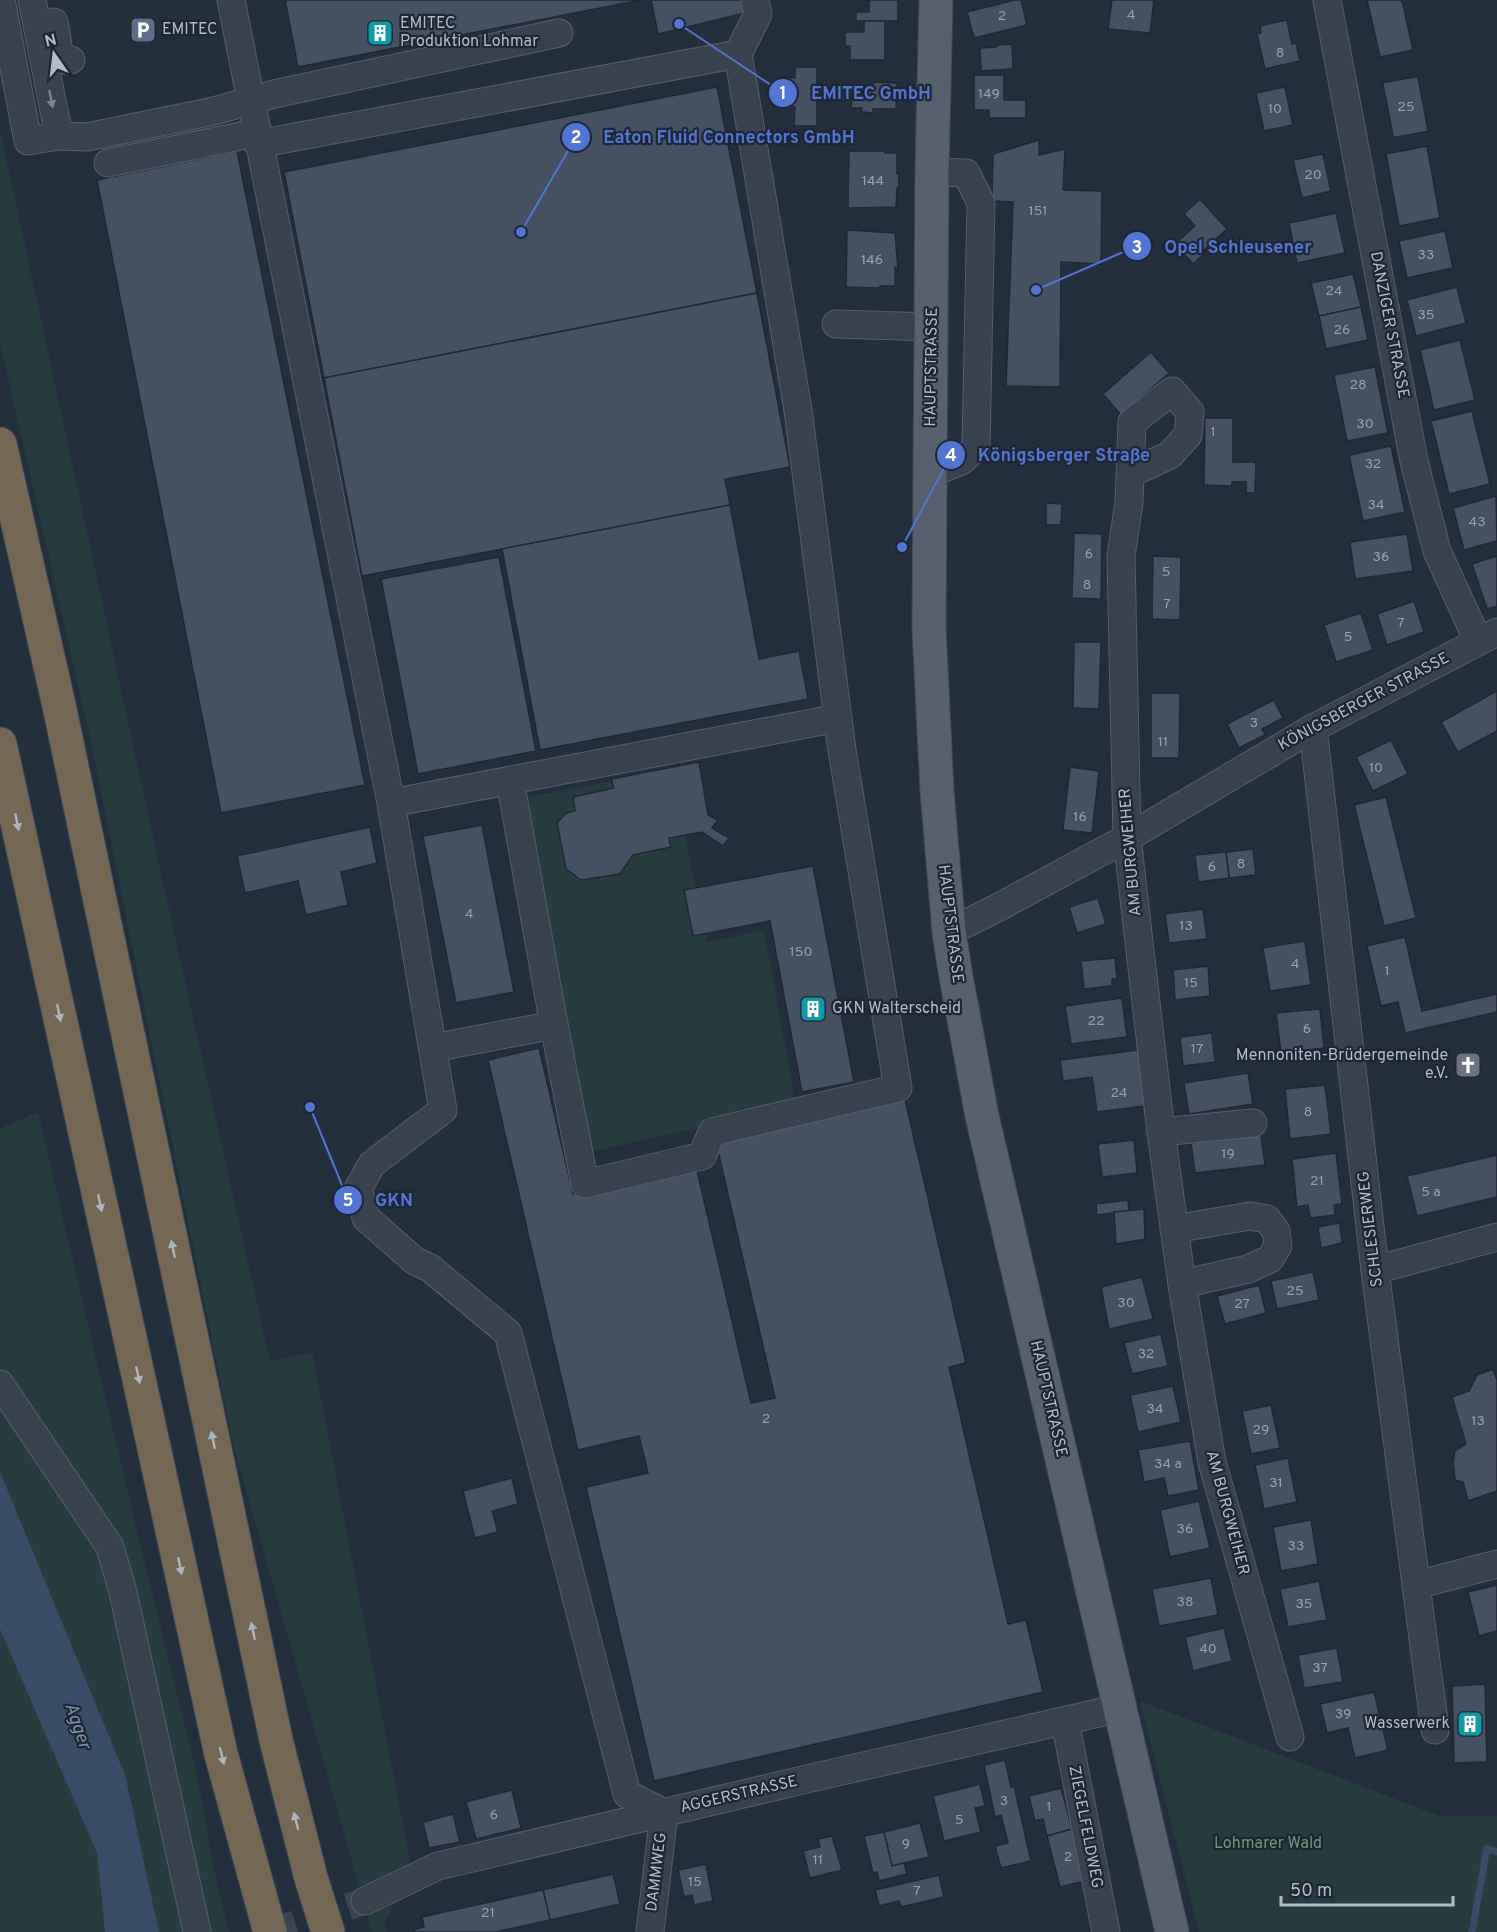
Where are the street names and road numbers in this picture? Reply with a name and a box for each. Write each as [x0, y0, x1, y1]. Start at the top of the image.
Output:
street label: DANZIGER STRASSE [1365, 250, 1413, 400]
street label: HAUPTSTRASSE [921, 307, 943, 427]
street label: KÖNIGSBERGER STRASSE [1274, 647, 1453, 756]
street label: AM BURGWEIHER [1115, 787, 1147, 917]
street label: HAUPTSTRASSE [933, 864, 967, 984]
street label: SCHLESIERWEG [1354, 1170, 1388, 1288]
street label: HAUPTSTRASSE [1025, 1339, 1071, 1459]
street label: AM BURGWEIHER [1201, 1448, 1253, 1578]
street label: ZIEGELFELDWEG [1063, 1764, 1107, 1890]
street label: AGGERSTRASSE [678, 1772, 800, 1818]
street label: DAMMWEG [642, 1831, 672, 1913]

